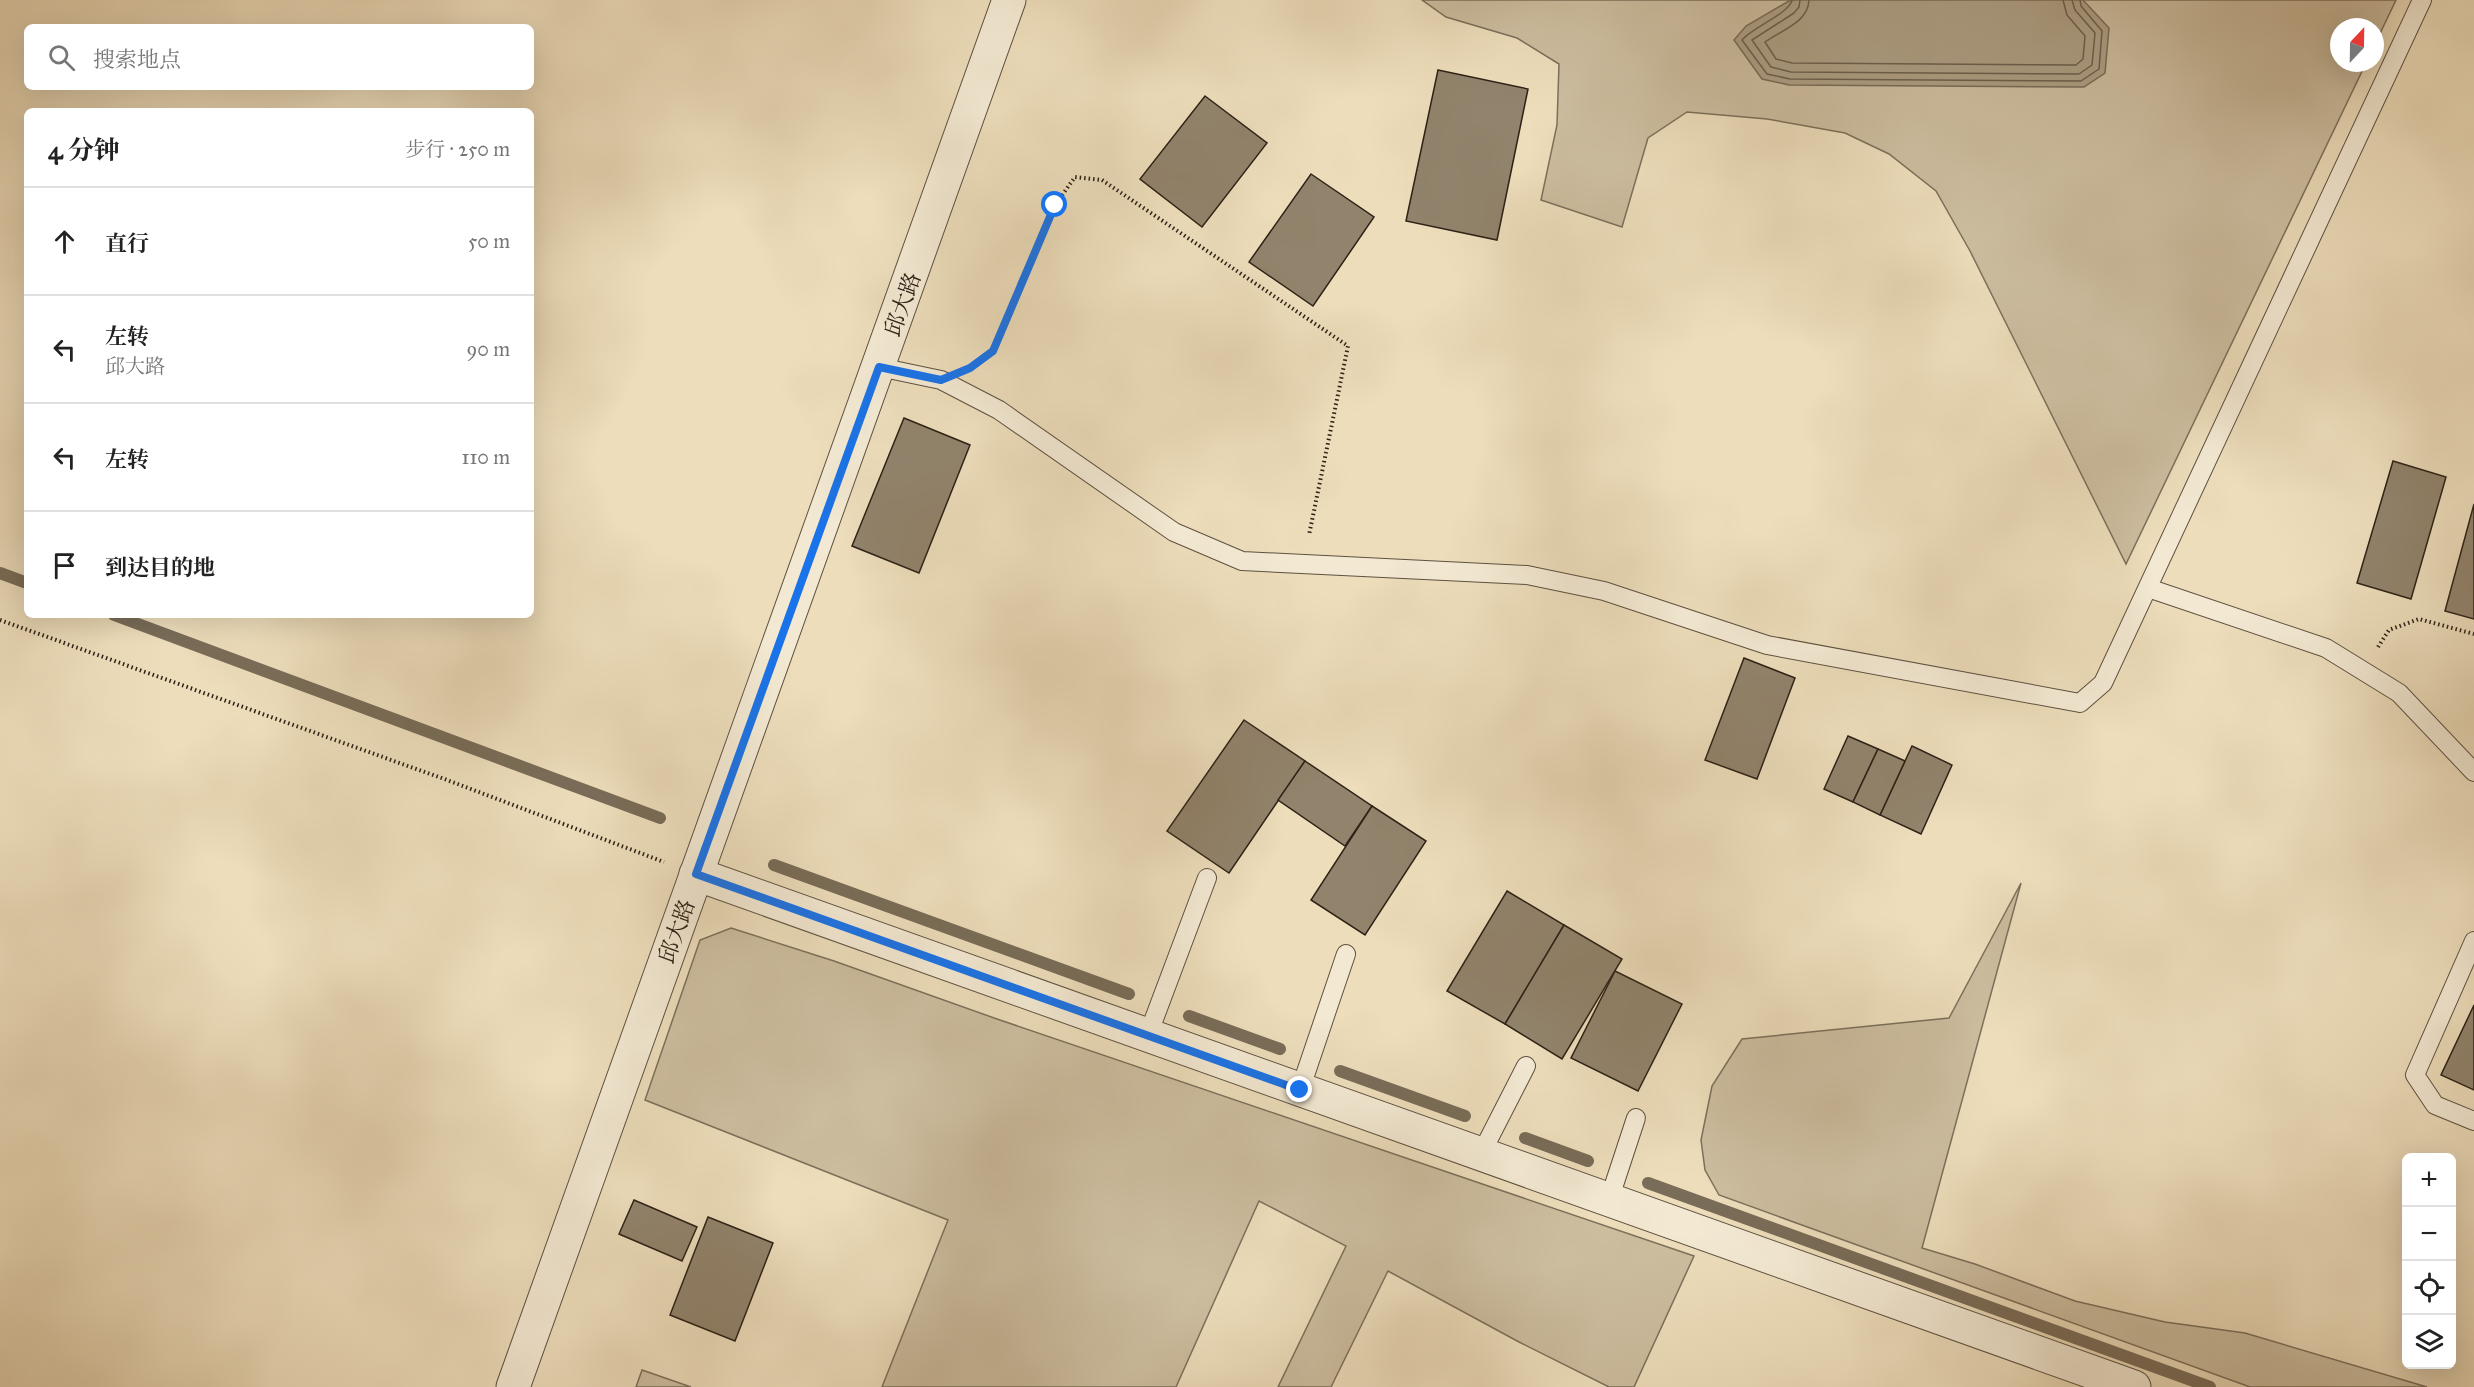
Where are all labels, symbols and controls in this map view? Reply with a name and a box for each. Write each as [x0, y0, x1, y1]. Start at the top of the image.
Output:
north arrow [2330, 18, 2384, 72]
search box [24, 24, 534, 90]
icon: search [45, 41, 78, 74]
text: 搜索地点 [93, 46, 181, 73]
text: 4 分钟 [48, 134, 120, 166]
text: 步行 · 250 m [405, 137, 510, 161]
route start [1041, 191, 1067, 217]
icon: ahead [48, 225, 81, 258]
text: 50 m [468, 229, 510, 253]
text: 直行 [105, 230, 149, 257]
street label: 邱大路 [878, 269, 926, 340]
text: 左转 [105, 323, 149, 350]
icon: left [48, 333, 81, 366]
text: 90 m [467, 337, 510, 361]
text: 邱大路 [105, 354, 165, 378]
icon: left [48, 441, 81, 474]
text: 110 m [462, 445, 510, 469]
text: 左转 [105, 446, 149, 473]
icon: arrive [48, 549, 81, 582]
text: 到达目的地 [105, 554, 215, 581]
street label: 邱大路 [652, 896, 700, 967]
route end [1286, 1076, 1312, 1102]
map controls [2402, 1153, 2456, 1369]
button: + [2402, 1153, 2456, 1207]
button: − [2402, 1207, 2456, 1261]
button: locate [2402, 1261, 2456, 1315]
button: layers [2402, 1315, 2456, 1369]

